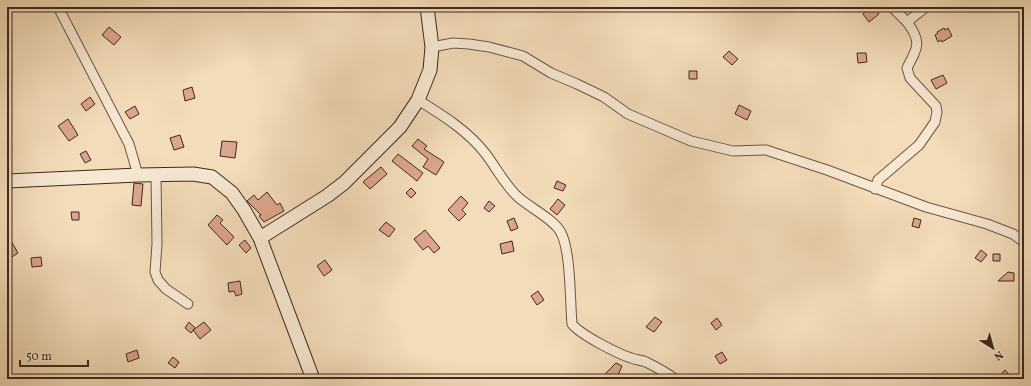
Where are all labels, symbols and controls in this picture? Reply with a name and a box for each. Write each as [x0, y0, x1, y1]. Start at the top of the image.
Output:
north arrow [973, 328, 1013, 368]
scale bar [20, 342, 88, 368]
text: N [990, 346, 1006, 363]
text: 50 m [26, 349, 52, 365]

